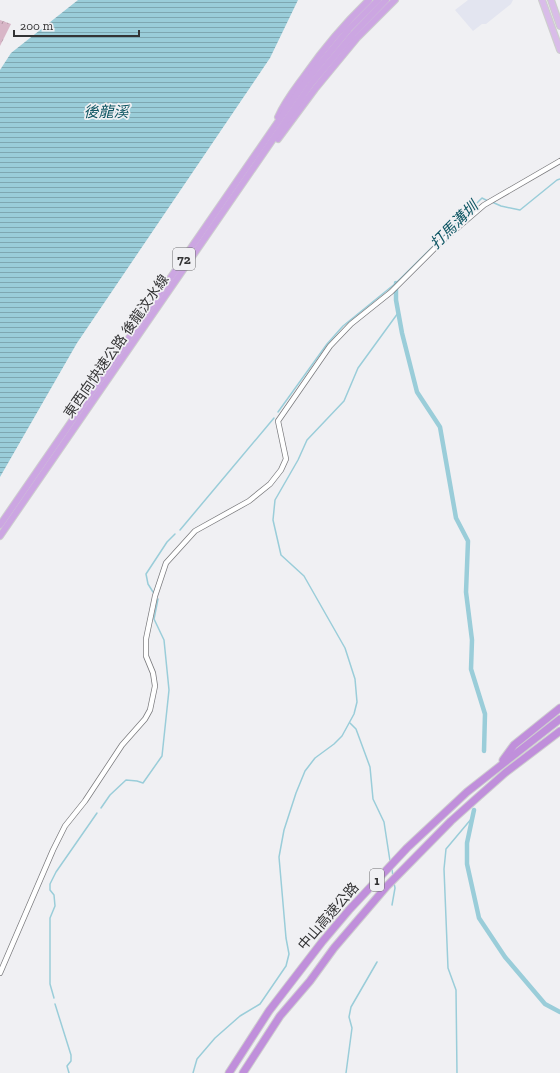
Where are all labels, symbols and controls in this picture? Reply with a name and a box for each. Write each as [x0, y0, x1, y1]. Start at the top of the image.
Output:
scale bar [14, 12, 139, 38]
text: 200 m [20, 19, 54, 33]
water label: 後龍溪 [83, 103, 130, 121]
water label: 打馬溝圳 [426, 196, 483, 253]
road number: 72 [173, 248, 195, 270]
street label: 東西向快速公路 後龍汶水線 [60, 271, 172, 421]
road number: 1 [370, 869, 384, 891]
street label: 中山高速公路 [294, 879, 362, 954]

